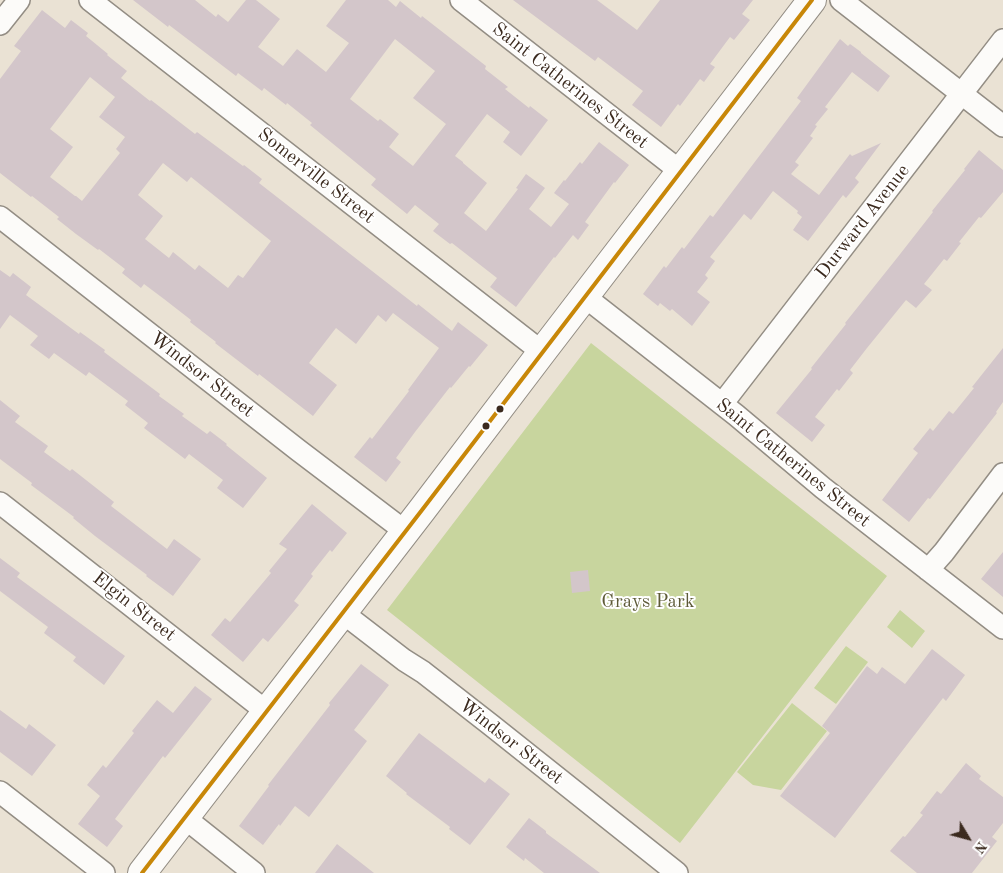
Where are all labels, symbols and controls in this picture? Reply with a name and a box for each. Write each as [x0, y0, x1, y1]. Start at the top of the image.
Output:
street label: Saint Catherines Street [487, 18, 653, 154]
street label: Somerville Street [253, 123, 379, 229]
street label: Durward Avenue [811, 160, 915, 284]
street label: Windsor Street [145, 327, 259, 423]
street label: Saint Catherines Street [711, 394, 875, 532]
unlabelled marker [495, 404, 505, 414]
unlabelled marker [481, 421, 491, 431]
street label: Elgin Street [88, 567, 180, 647]
park label: Grays Park [601, 591, 695, 613]
street label: Windsor Street [454, 694, 568, 790]
north arrow [943, 813, 993, 863]
text: N [971, 839, 989, 856]

